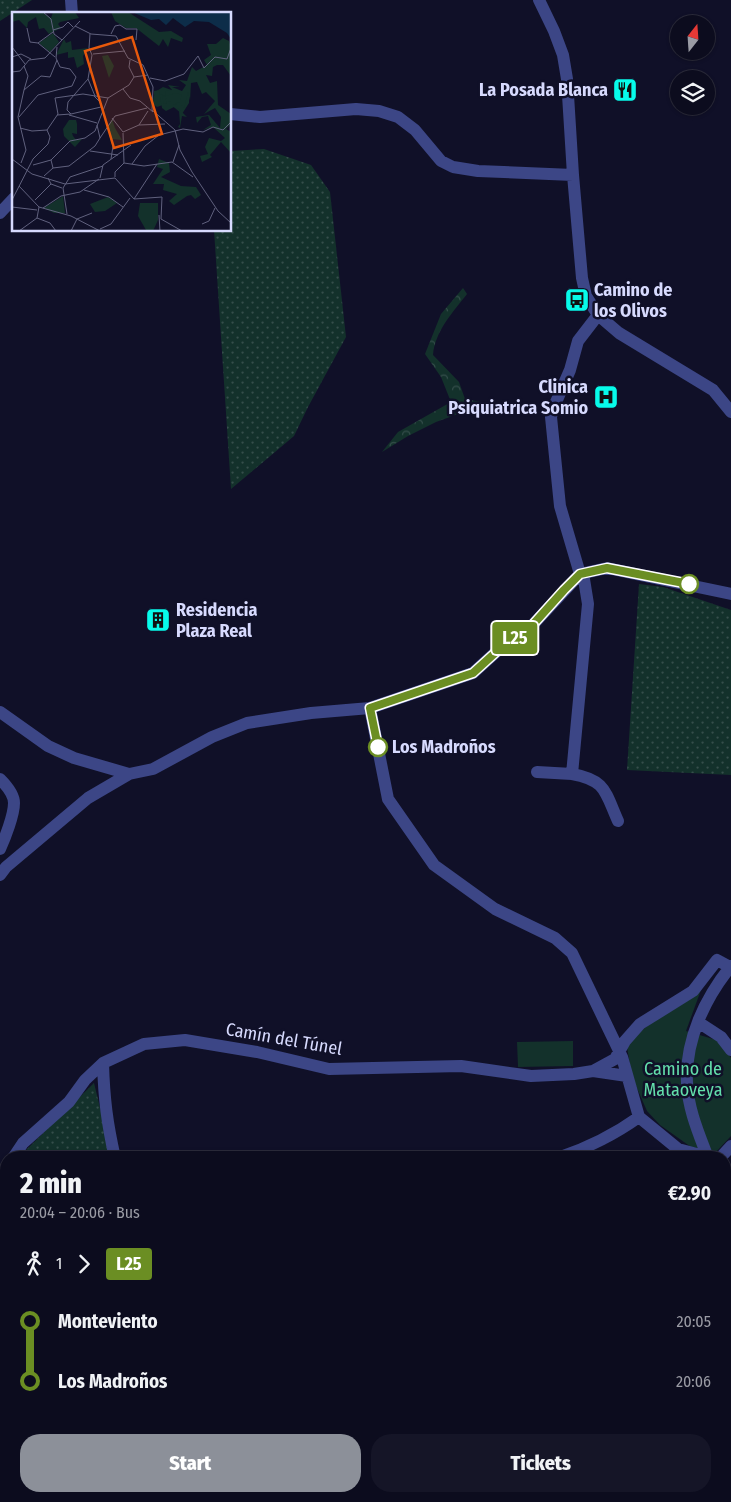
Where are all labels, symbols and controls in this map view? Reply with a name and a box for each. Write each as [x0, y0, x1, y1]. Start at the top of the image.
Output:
inset map [12, 12, 231, 231]
north arrow [670, 15, 715, 60]
map controls [670, 15, 715, 115]
button: layers [670, 70, 715, 115]
restaurant icon: La Posada Blanca [612, 77, 638, 103]
place label: La Posada Blanca [479, 79, 608, 101]
place label: Camino de los Olivos [594, 279, 672, 322]
bus stop icon: Camino de los Olivos [564, 287, 590, 313]
place label: Clinica Psiquiatrica Somio [448, 376, 588, 419]
hospital icon: Clinica Psiquiatrica Somio [593, 384, 619, 410]
unlabelled marker [679, 574, 699, 594]
place label: Residencia Plaza Real [176, 599, 257, 642]
building icon: Residencia Plaza Real [145, 607, 171, 633]
line badge: L25 [486, 622, 544, 654]
text: L25 [502, 627, 528, 649]
place label: Los Madroños [392, 736, 496, 758]
marker: Los Madroños [368, 737, 388, 757]
street label: Camín del Túnel [224, 1018, 344, 1060]
park label: Camino de Mataoveya [644, 1058, 723, 1101]
text: 2 min [20, 1167, 82, 1200]
text: €2.90 [668, 1182, 711, 1205]
text: 20:04 – 20:06 · Bus [20, 1203, 140, 1222]
icon: walk [20, 1250, 48, 1278]
icon: forward [70, 1250, 98, 1278]
text: L25 [116, 1253, 142, 1275]
text: 1 [56, 1254, 62, 1273]
text: Monteviento [58, 1310, 158, 1333]
text: 20:05 [677, 1312, 711, 1331]
text: Los Madroños [58, 1370, 167, 1393]
text: 20:06 [676, 1372, 711, 1391]
button: Start [20, 1434, 361, 1492]
button: Tickets [371, 1434, 711, 1492]

